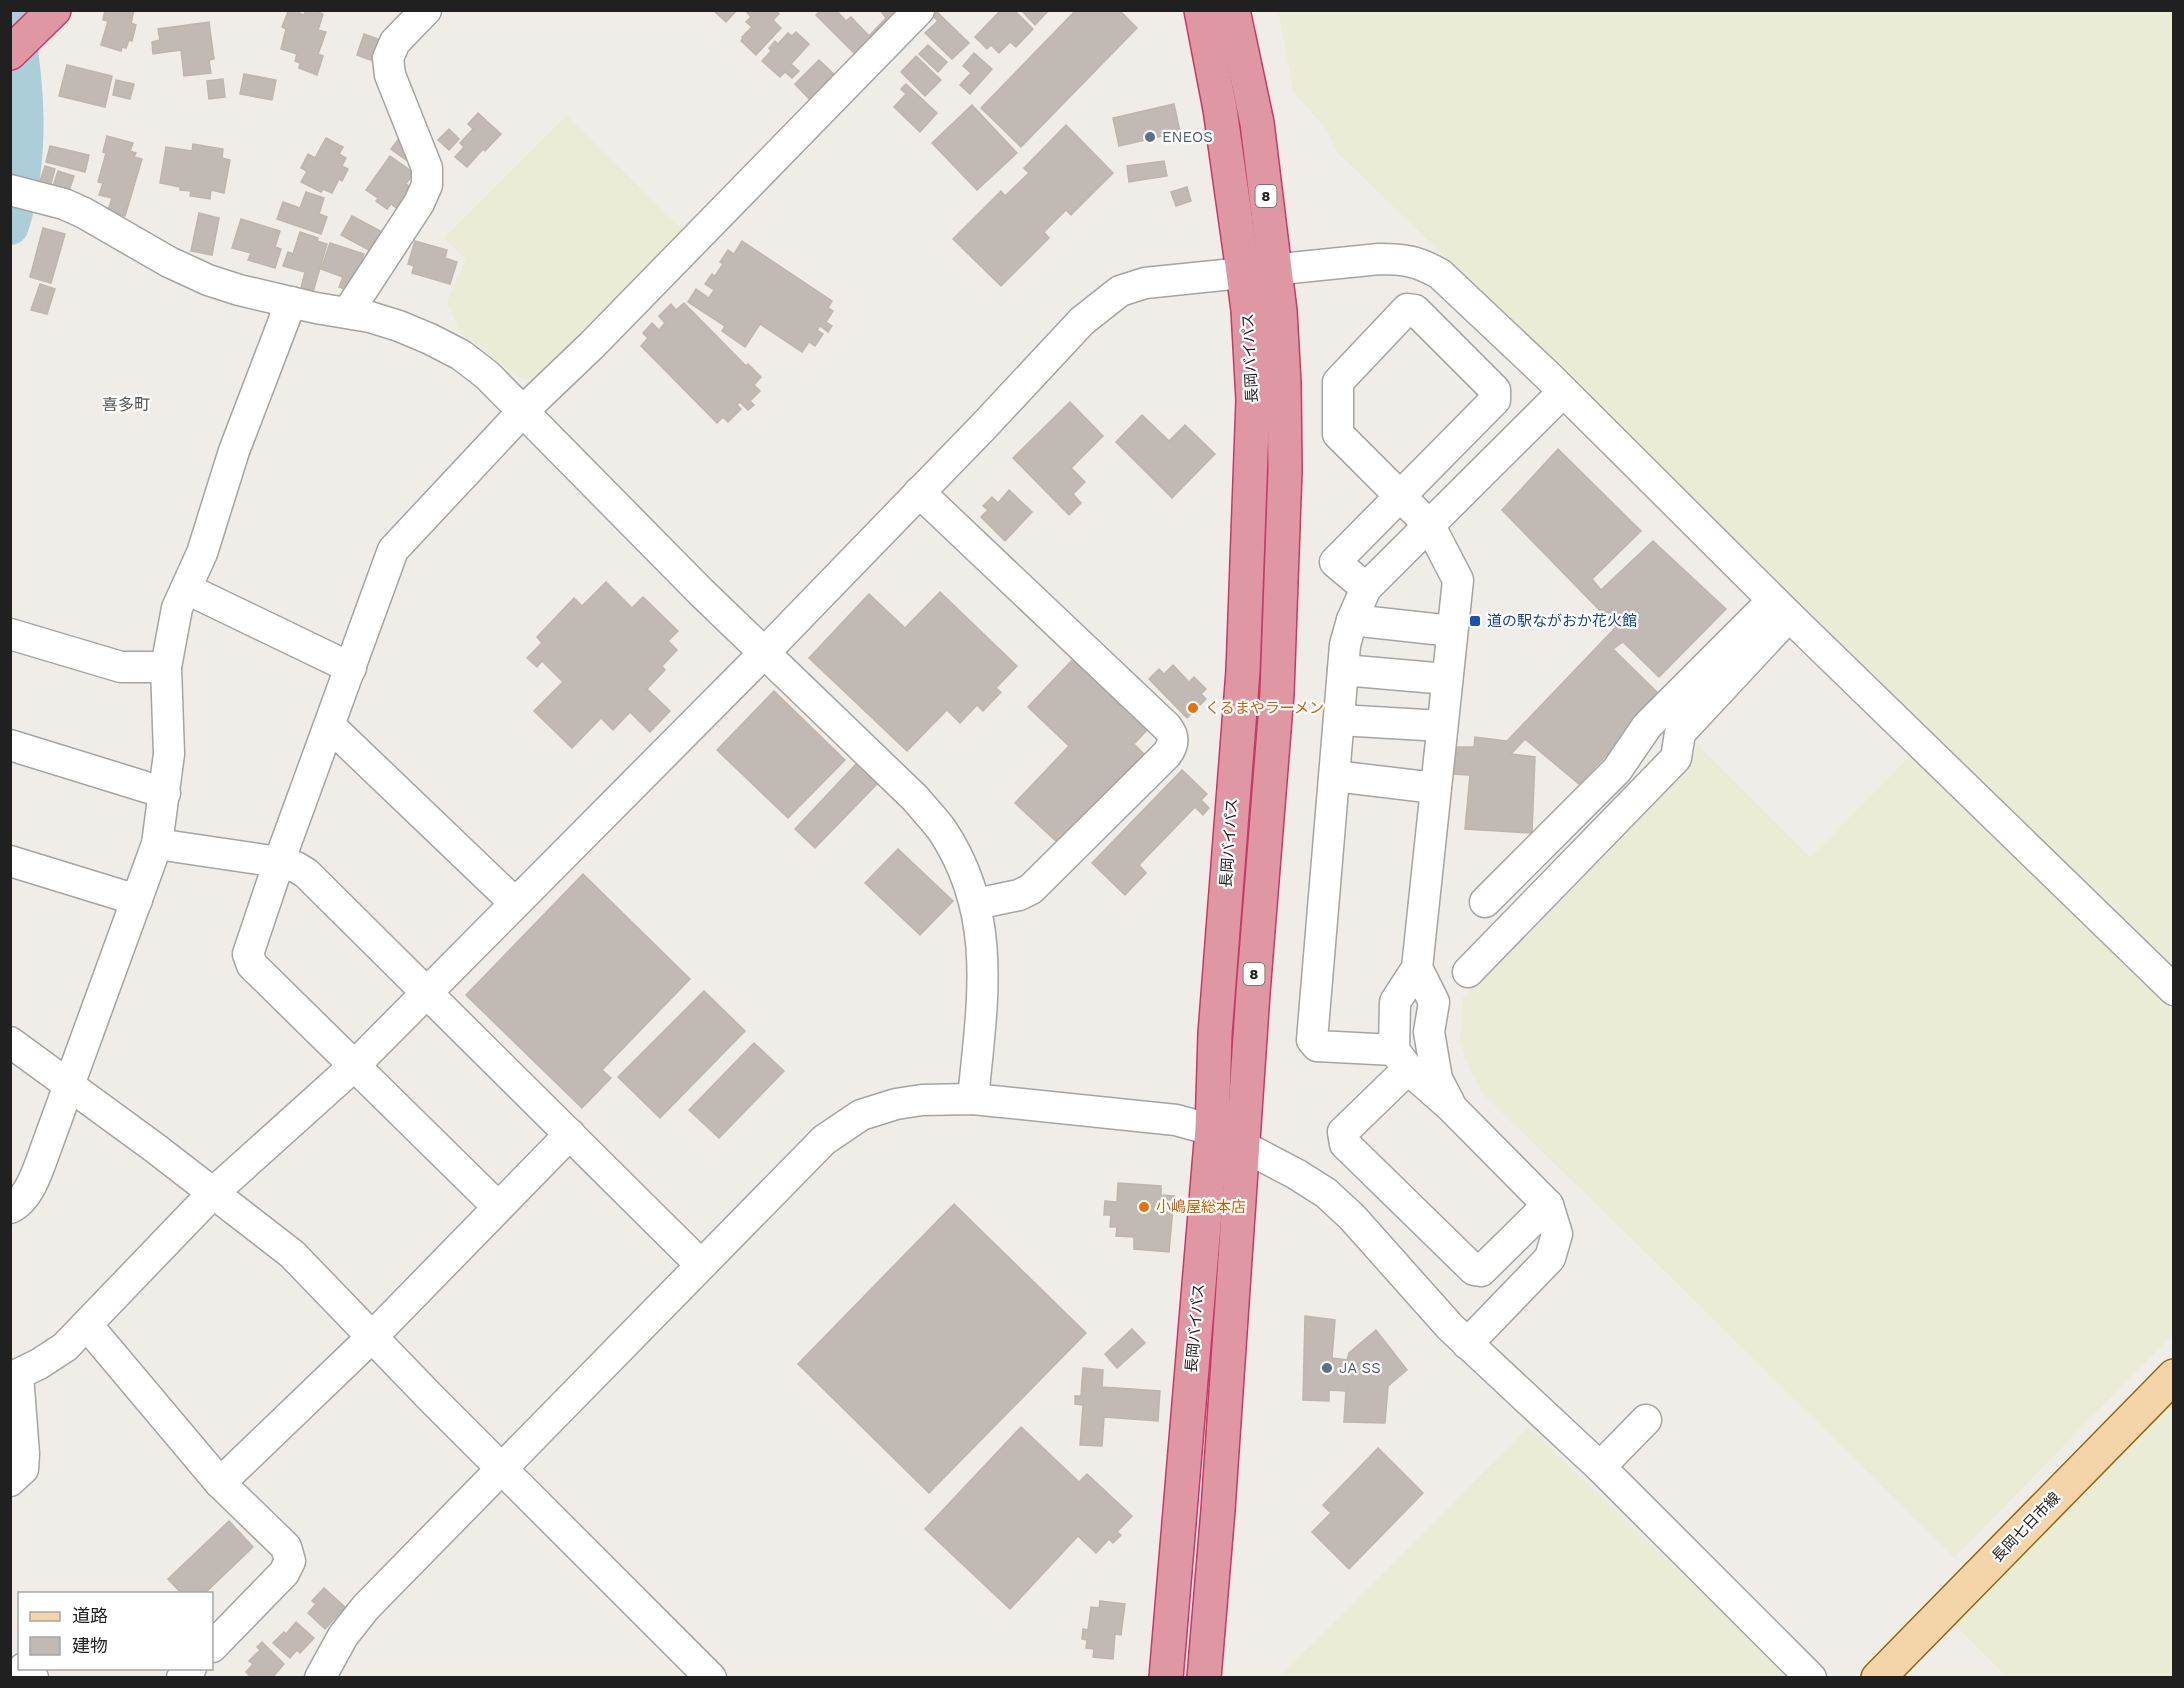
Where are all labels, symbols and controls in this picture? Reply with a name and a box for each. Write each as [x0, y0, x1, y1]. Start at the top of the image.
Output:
place label: ENEOS [1162, 128, 1213, 146]
marker: ENEOS [1143, 130, 1157, 144]
road number: 8 [1256, 185, 1276, 207]
street label: 長岡バイパス [1239, 313, 1261, 403]
district label: 喜多町 [102, 395, 150, 414]
place label: 道の駅ながおか花火館 [1487, 612, 1637, 630]
marker: 道の駅ながおか花火館 [1468, 614, 1482, 628]
place label: くるまやラーメン [1205, 699, 1324, 717]
marker: くるまやラーメン [1186, 701, 1200, 715]
street label: 長岡バイパス [1217, 798, 1241, 888]
road number: 8 [1244, 963, 1264, 985]
place label: 小嶋屋総本店 [1156, 1198, 1246, 1216]
marker: 小嶋屋総本店 [1137, 1200, 1151, 1214]
street label: 長岡バイパス [1182, 1283, 1208, 1373]
place label: JA SS [1339, 1359, 1381, 1377]
marker: JA SS [1320, 1361, 1334, 1375]
street label: 長岡七日市線 [1988, 1488, 2064, 1566]
legend [18, 1592, 213, 1670]
text: 道路 [72, 1605, 108, 1626]
text: 建物 [72, 1635, 108, 1656]

